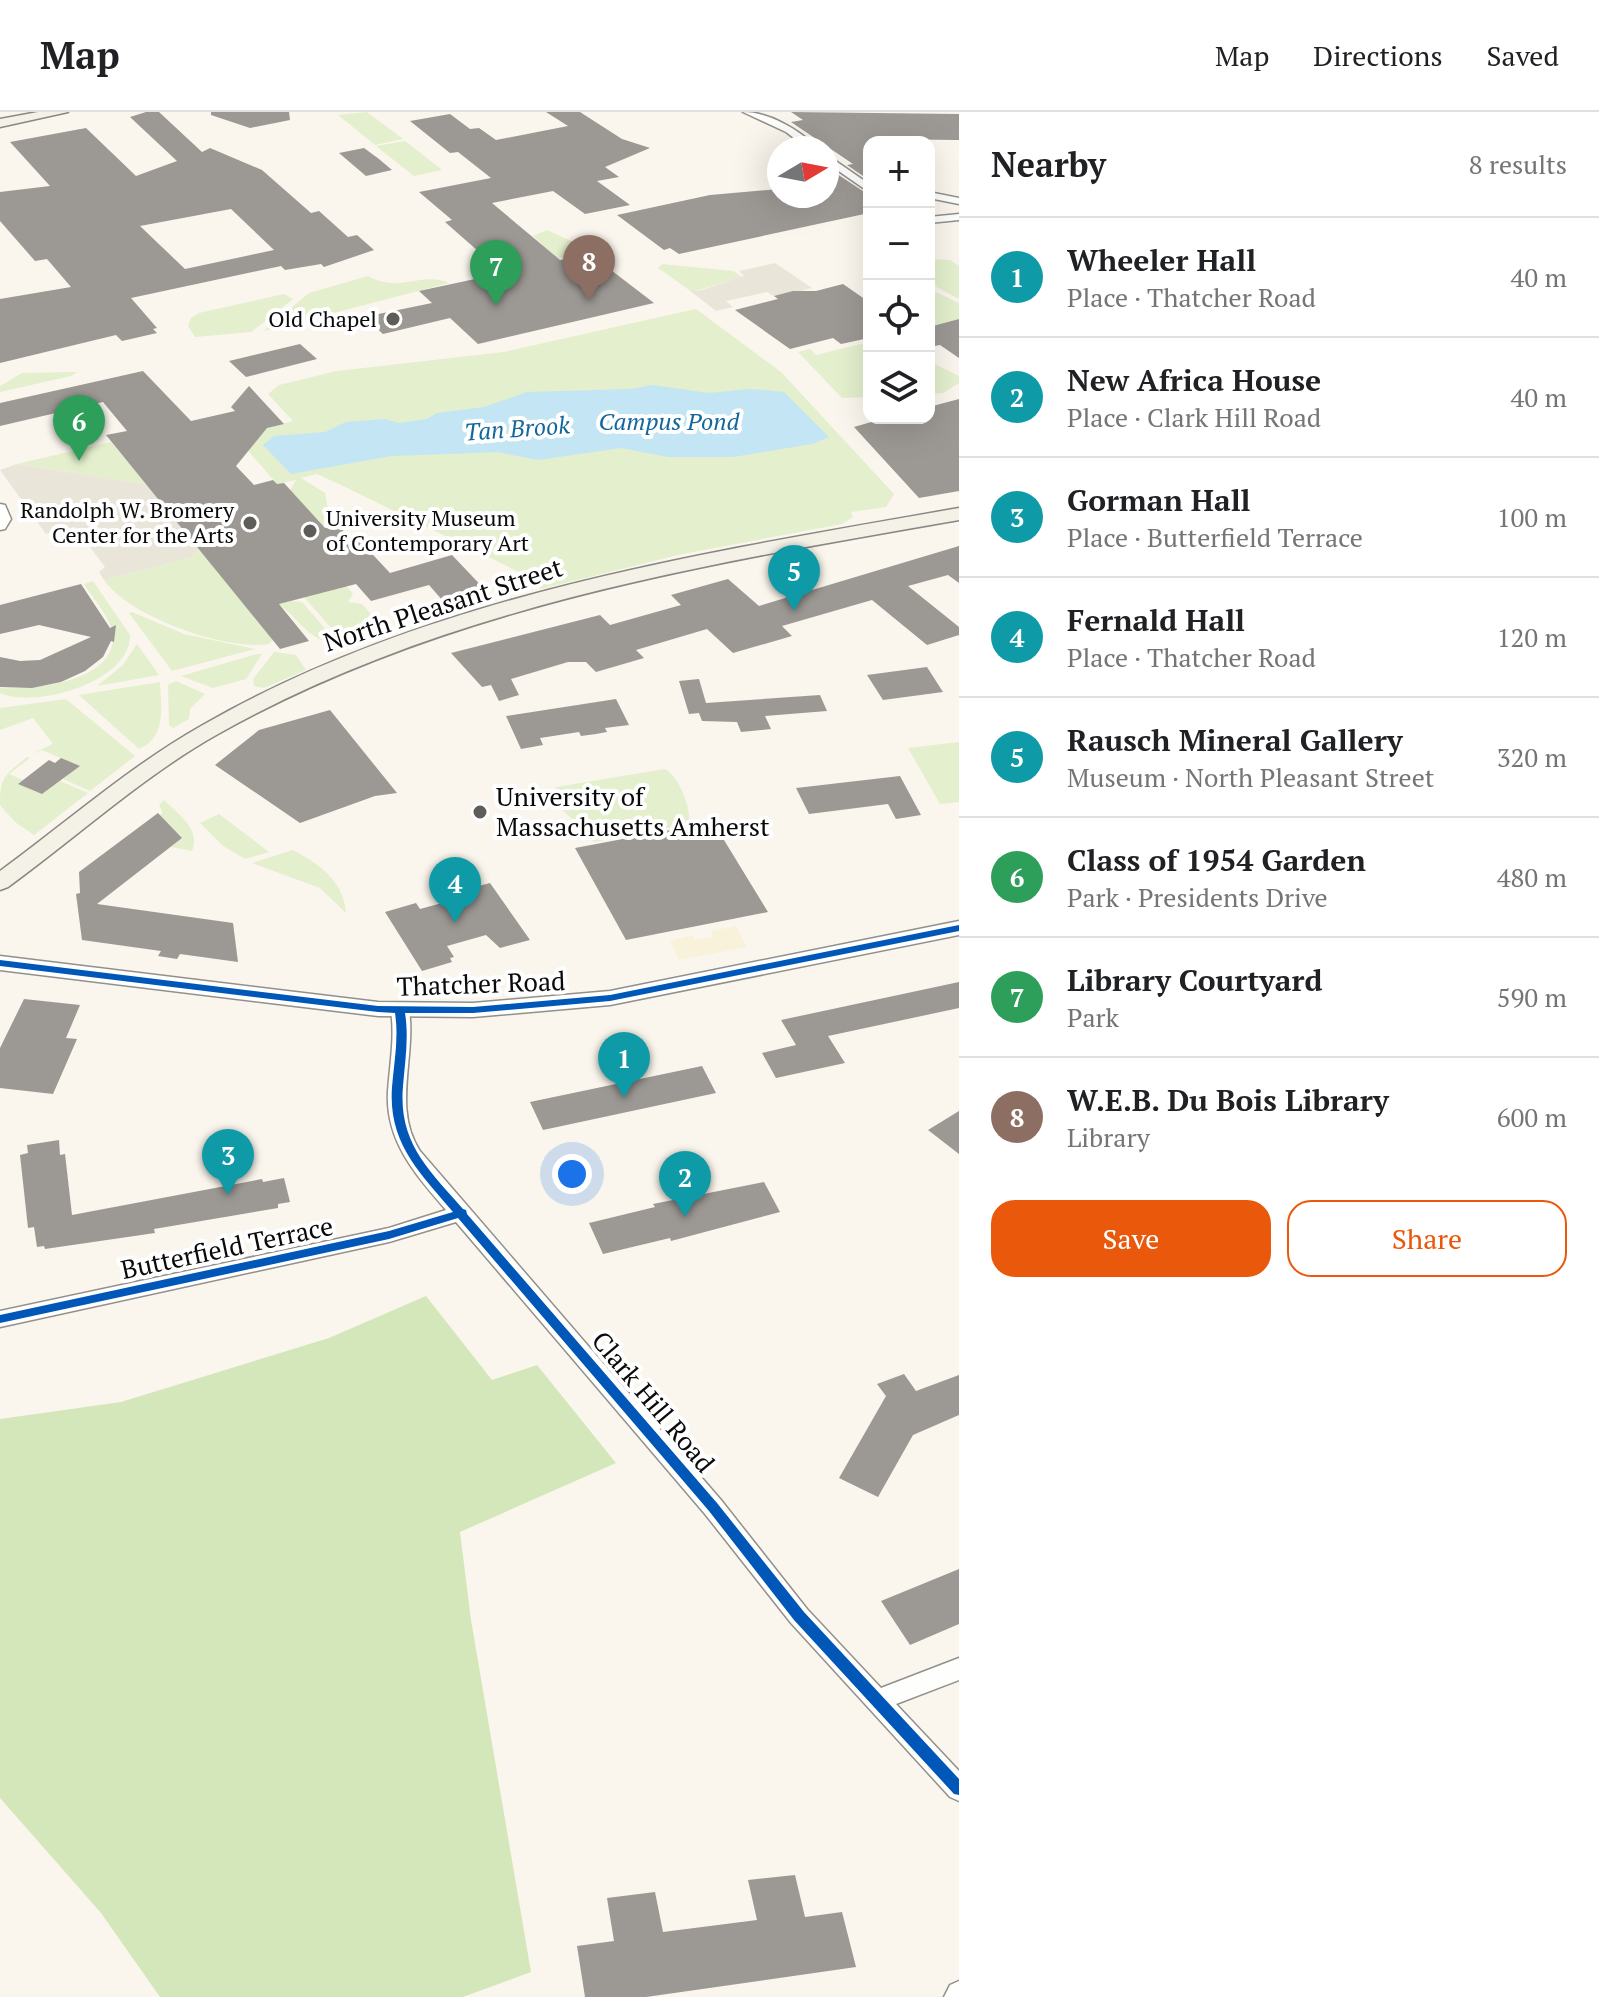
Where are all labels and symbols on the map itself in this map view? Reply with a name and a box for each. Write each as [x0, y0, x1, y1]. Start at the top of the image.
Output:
north arrow [767, 136, 839, 208]
pin: 8 [563, 235, 615, 301]
pin: 7 [470, 240, 522, 306]
place label: Old Chapel [268, 304, 377, 333]
marker: Old Chapel [384, 310, 402, 328]
pin: 6 [53, 395, 105, 461]
water label: Campus Pond [599, 405, 741, 437]
water label: Tan Brook [463, 408, 571, 448]
place label: Randolph W. Bromery Center for the Arts [20, 495, 235, 549]
place label: University Museum of Contemporary Art [326, 503, 529, 557]
marker: Randolph W. Bromery Center for the Arts [241, 514, 259, 532]
marker: University Museum of Contemporary Art [301, 522, 319, 540]
pin: 5 [768, 545, 820, 611]
street label: North Pleasant Street [319, 549, 567, 659]
place label: University of Massachusetts Amherst [496, 779, 770, 843]
marker: University of Massachusetts Amherst [471, 803, 489, 821]
pin: 4 [429, 857, 481, 923]
street label: Thatcher Road [396, 963, 566, 1003]
pin: 1 [598, 1032, 650, 1098]
pin: 3 [202, 1129, 254, 1195]
pin: 2 [659, 1151, 711, 1217]
your location [552, 1154, 592, 1194]
street label: Butterfield Terrace [118, 1208, 336, 1286]
street label: Clark Hill Road [585, 1324, 723, 1479]

